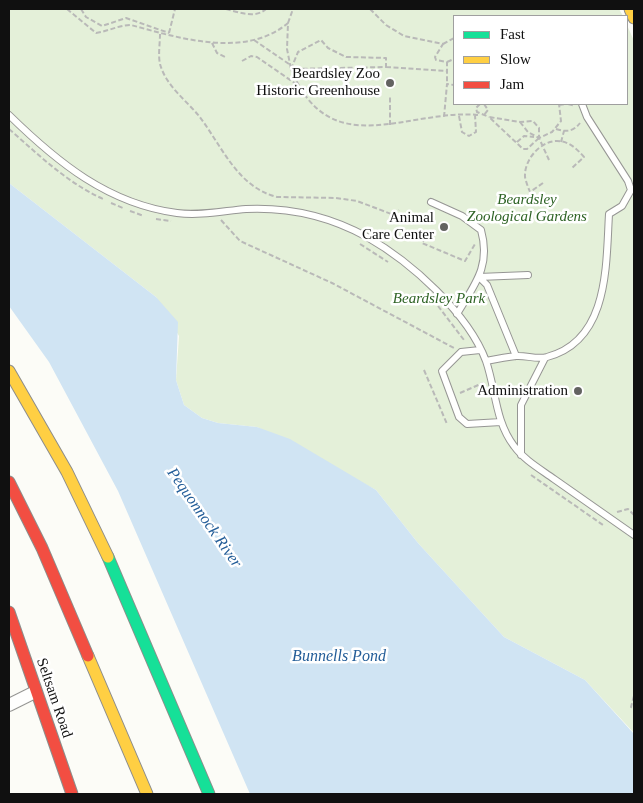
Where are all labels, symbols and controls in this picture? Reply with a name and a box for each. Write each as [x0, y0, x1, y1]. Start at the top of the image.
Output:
legend [453, 15, 628, 105]
text: Fast [500, 26, 525, 42]
text: Slow [500, 51, 531, 67]
place label: Beardsley Zoo Historic Greenhouse [256, 65, 380, 100]
text: Jam [500, 76, 524, 92]
marker: Beardsley Zoo Historic Greenhouse [384, 77, 396, 89]
park label: Beardsley Zoological Gardens [467, 191, 587, 226]
place label: Animal Care Center [362, 209, 434, 244]
marker: Animal Care Center [438, 221, 450, 233]
park label: Beardsley Park [393, 290, 485, 308]
place label: Administration [477, 382, 568, 400]
marker: Administration [572, 385, 584, 397]
water label: Pequonnock River [162, 464, 246, 572]
water label: Bunnells Pond [292, 647, 386, 667]
street label: Seltsam Road [32, 656, 76, 740]

